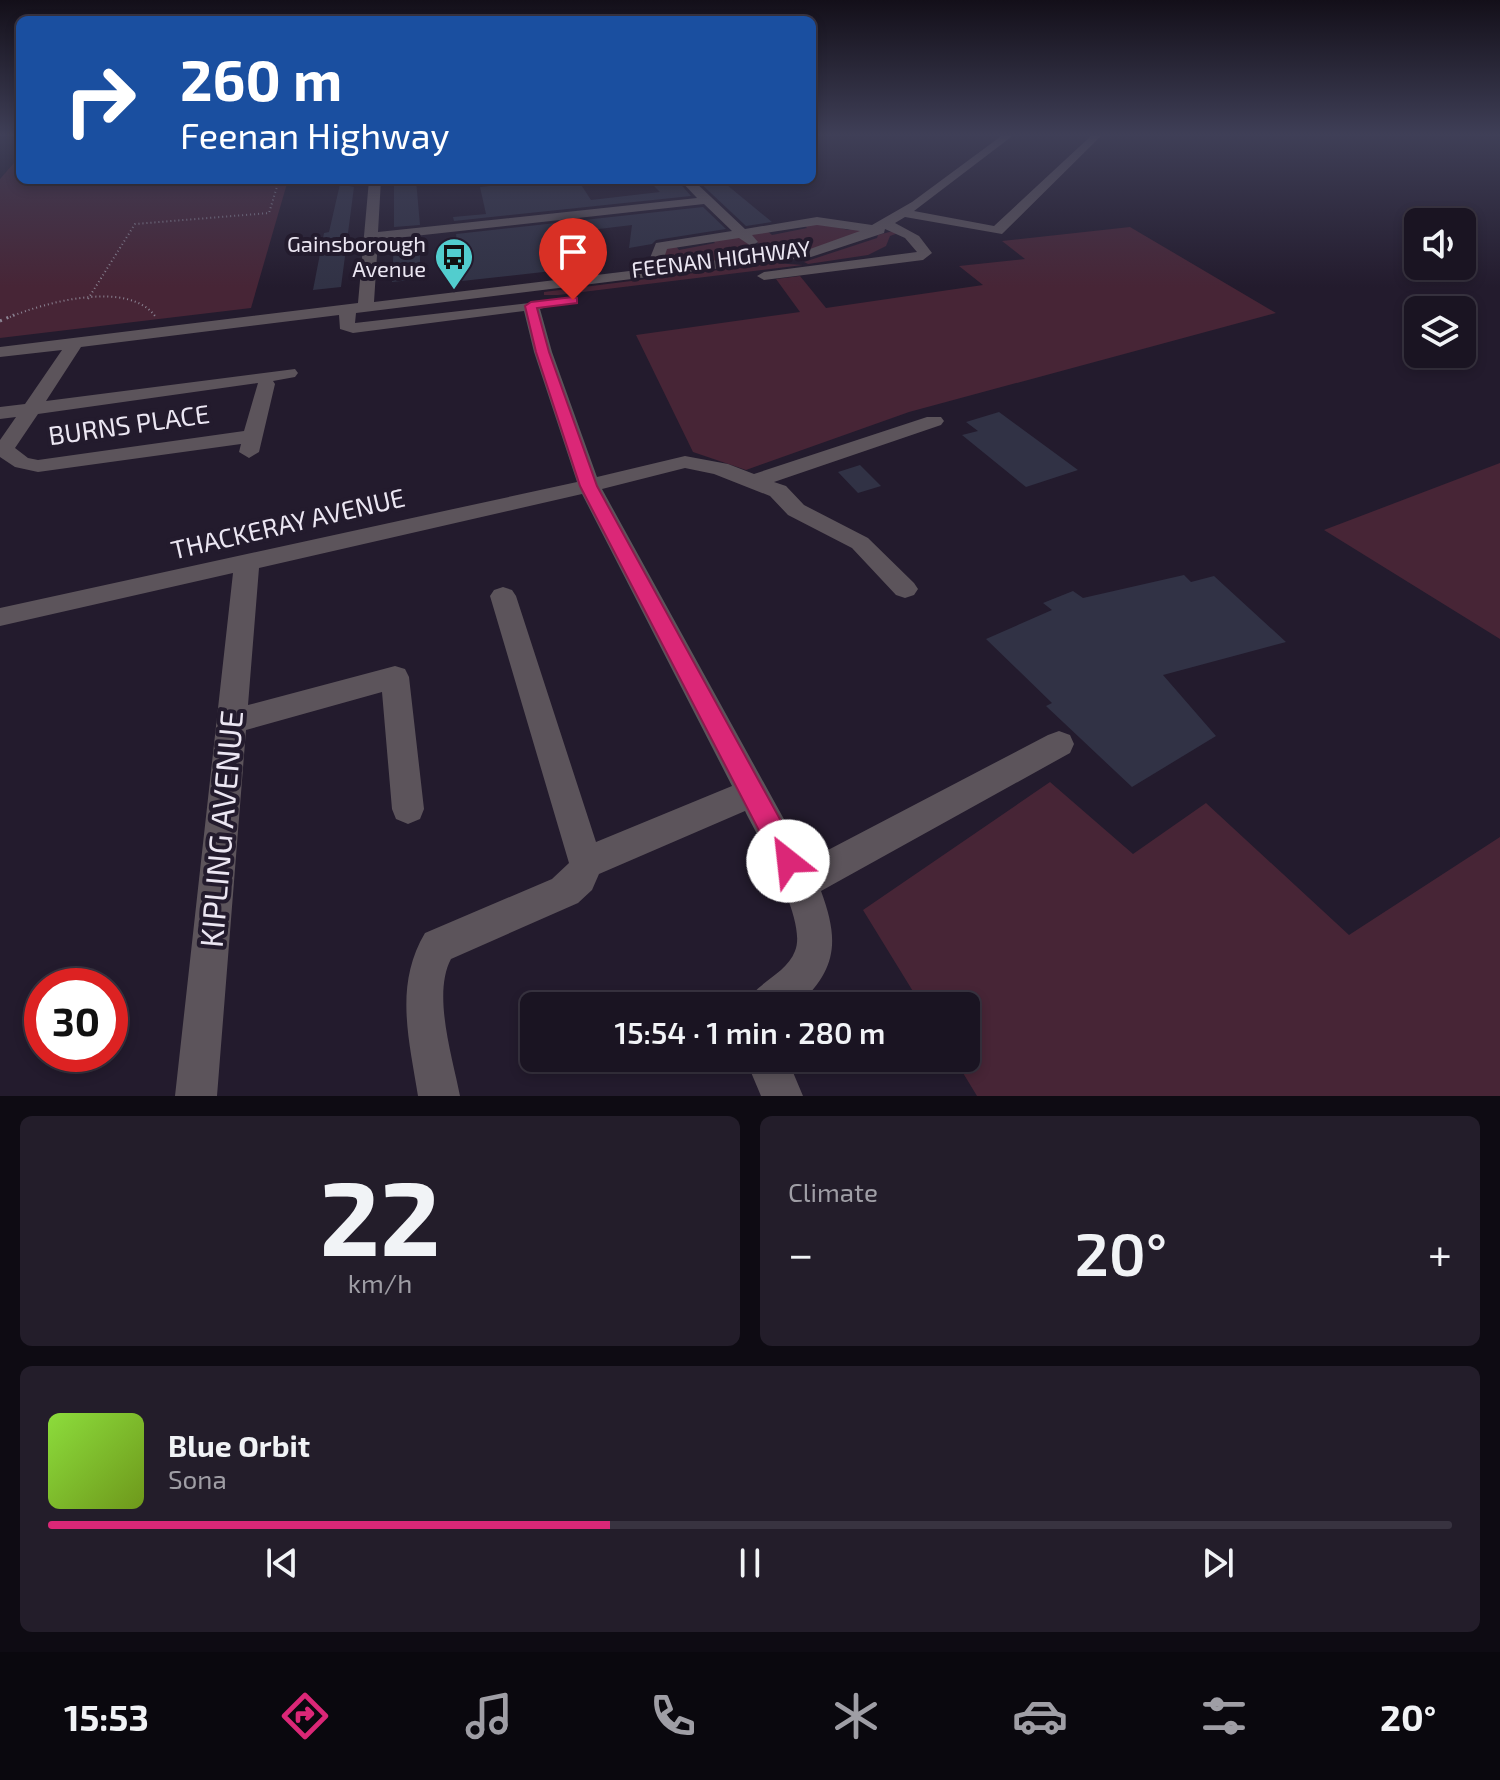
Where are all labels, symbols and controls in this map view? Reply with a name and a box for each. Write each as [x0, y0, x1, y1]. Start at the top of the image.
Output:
text: 260 m [180, 45, 342, 112]
icon: right [48, 48, 152, 152]
text: Feenan Highway [180, 113, 449, 156]
map controls [1404, 208, 1476, 368]
button: sound [1404, 208, 1476, 280]
pin [539, 218, 607, 300]
place label: Gainsborough Avenue [287, 230, 426, 281]
icon: arrive [551, 230, 595, 274]
street label: FEENAN HIGHWAY [630, 234, 813, 282]
bus stop icon: Gainsborough Avenue [433, 236, 475, 291]
button: layers [1404, 296, 1476, 368]
street label: BURNS PLACE [46, 397, 211, 450]
street label: THACKERAY AVENUE [168, 481, 408, 565]
street label: KIPLING AVENUE [191, 709, 249, 949]
position arrow [746, 819, 830, 903]
speed limit sign: 30 [24, 968, 128, 1072]
text: 15:54 · 1 min · 280 m [615, 1014, 885, 1050]
text: 22 [320, 1152, 440, 1277]
text: Climate [788, 1176, 878, 1207]
text: 20° [1074, 1216, 1167, 1288]
text: − [788, 1226, 814, 1279]
text: + [1428, 1226, 1452, 1279]
text: km/h [348, 1267, 412, 1298]
text: Blue Orbit [168, 1427, 310, 1463]
text: Sona [168, 1463, 227, 1494]
icon: previous [260, 1541, 304, 1585]
icon: pause [728, 1541, 772, 1585]
icon: next [1196, 1541, 1240, 1585]
icon: directions [277, 1688, 333, 1744]
icon: music [461, 1688, 517, 1744]
icon: phone [645, 1688, 701, 1744]
icon: climate [828, 1688, 884, 1744]
icon: car [1012, 1688, 1068, 1744]
icon: filters [1196, 1688, 1252, 1744]
text: 15:53 [64, 1695, 149, 1738]
text: 20° [1380, 1695, 1436, 1738]

